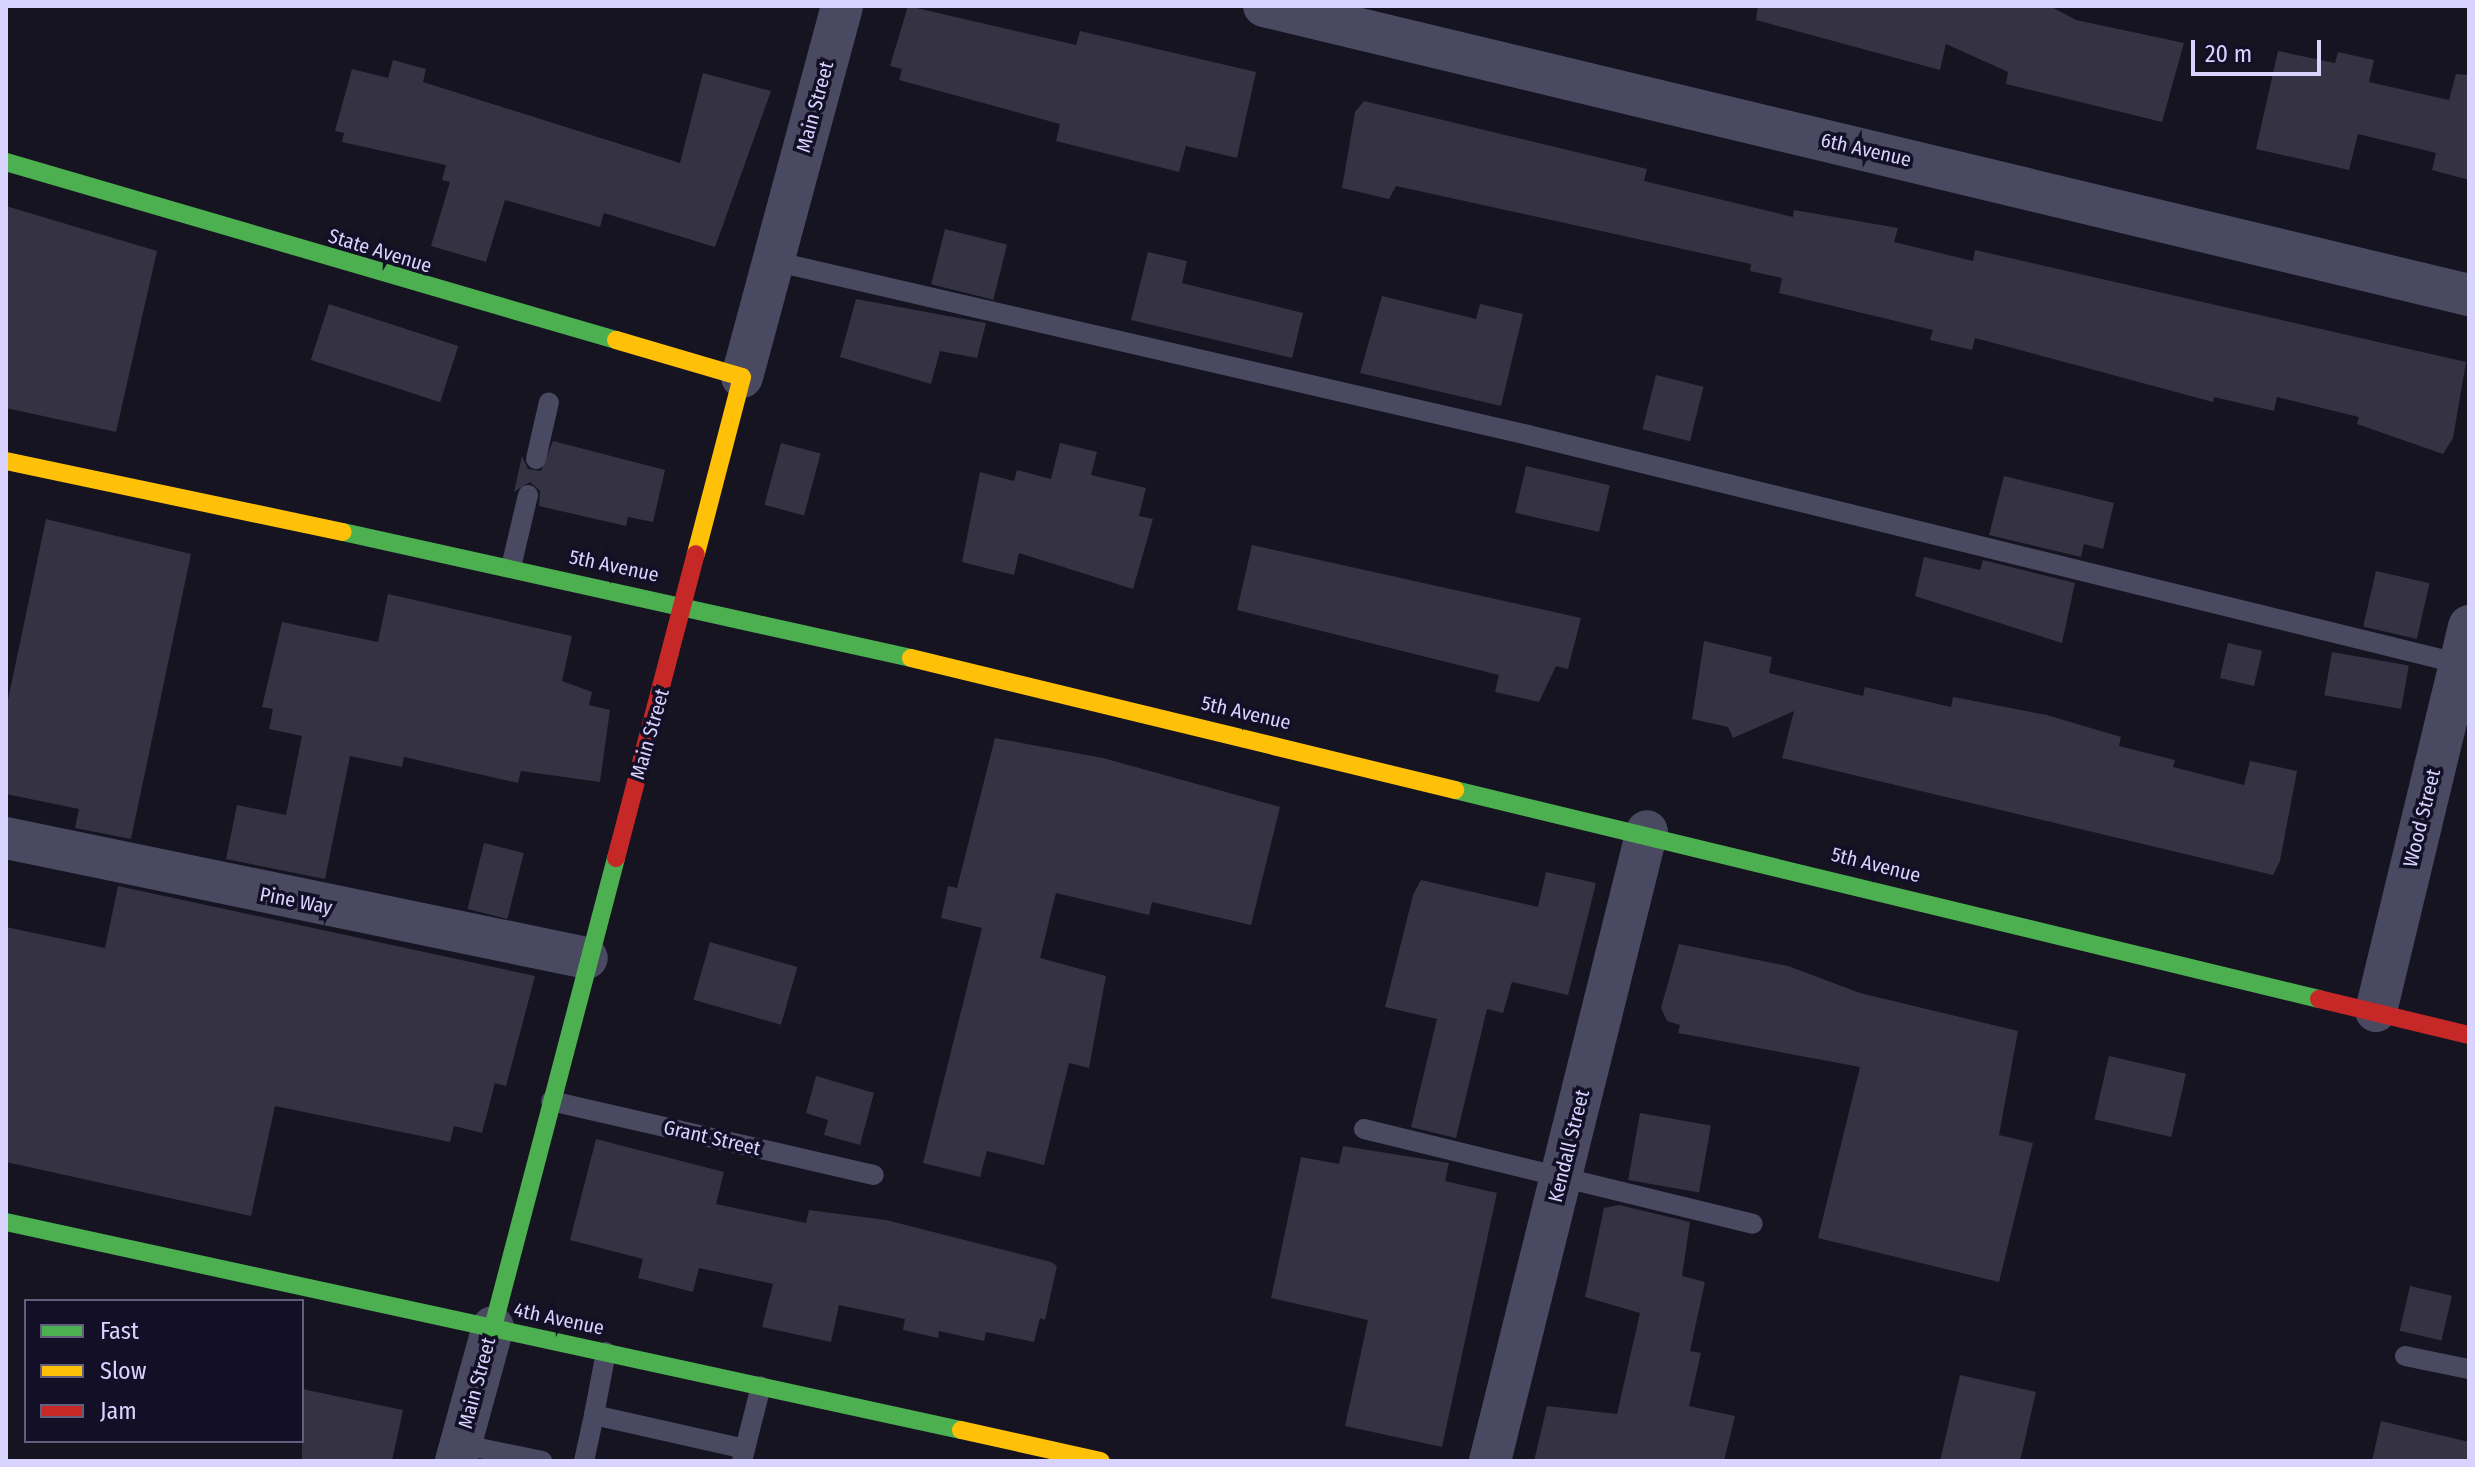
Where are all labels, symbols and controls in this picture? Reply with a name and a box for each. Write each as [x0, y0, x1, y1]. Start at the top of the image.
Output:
scale bar [2195, 24, 2325, 74]
text: 20 m [2205, 40, 2252, 68]
street label: Main Street [791, 59, 839, 155]
street label: 6th Avenue [1819, 128, 1913, 172]
street label: State Avenue [325, 224, 435, 278]
street label: 5th Avenue [567, 545, 661, 587]
street label: Main Street [626, 686, 674, 782]
street label: 5th Avenue [1199, 691, 1293, 735]
street label: Wood Street [2398, 766, 2446, 870]
street label: 5th Avenue [1829, 842, 1923, 888]
street label: Pine Way [258, 882, 334, 920]
street label: Kendall Street [1543, 1087, 1595, 1205]
street label: Grant Street [661, 1115, 763, 1161]
street label: 4th Avenue [512, 1298, 606, 1340]
legend [24, 1299, 304, 1443]
text: Fast [100, 1317, 139, 1345]
street label: Main Street [453, 1335, 501, 1431]
text: Slow [100, 1357, 146, 1385]
text: Jam [100, 1397, 137, 1425]

